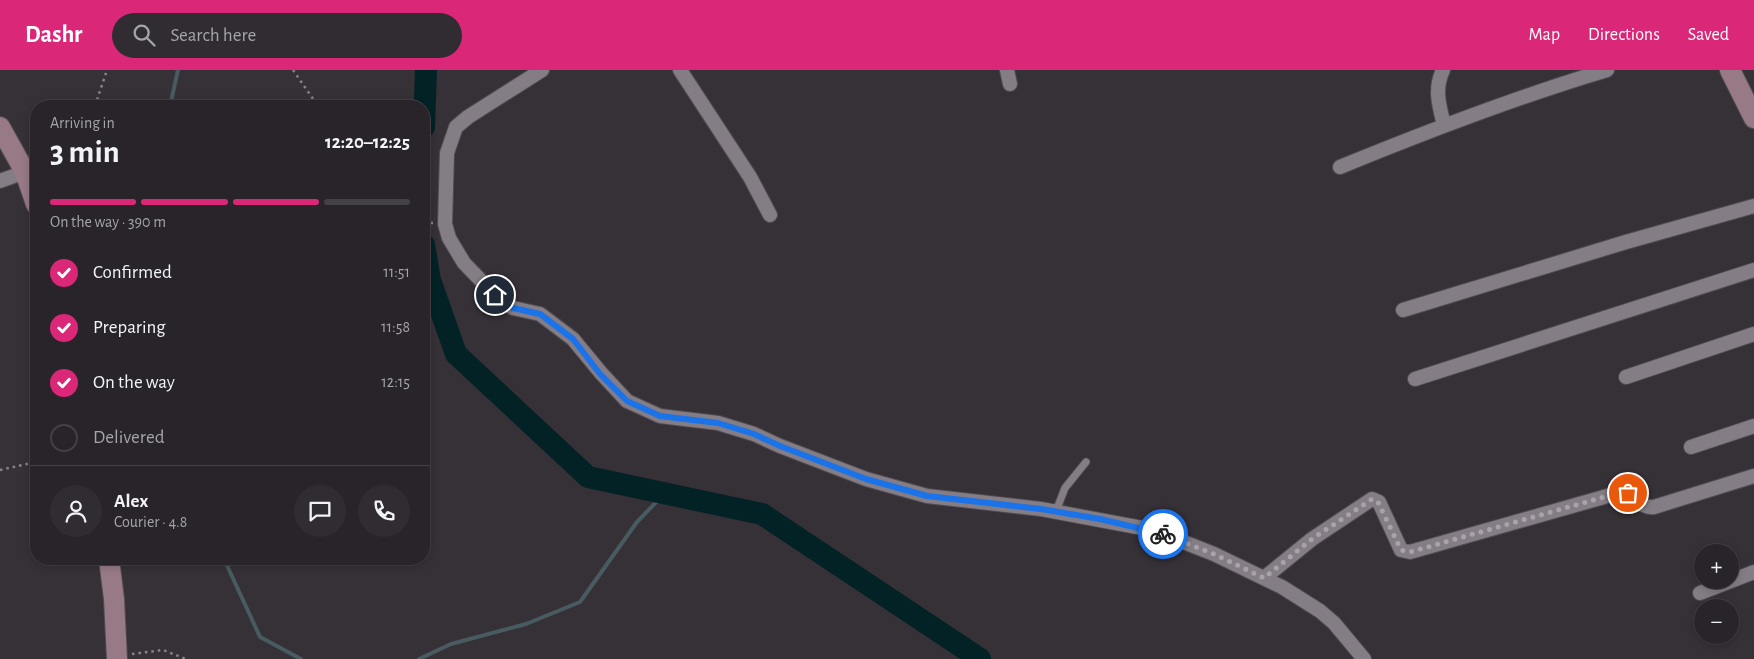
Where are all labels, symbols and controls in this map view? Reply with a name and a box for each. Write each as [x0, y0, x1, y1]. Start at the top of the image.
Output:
search box [112, 13, 462, 58]
icon: search [130, 21, 158, 49]
text: Dashr [25, 23, 82, 47]
text: Search here [170, 26, 256, 45]
text: Map [1529, 26, 1560, 44]
text: Directions [1588, 26, 1660, 44]
text: Saved [1688, 26, 1729, 44]
text: Arriving in [50, 115, 115, 131]
text: 12:20–12:25 [325, 133, 410, 152]
text: 3 min [50, 136, 120, 168]
text: On the way · 390 m [50, 214, 166, 230]
icon: check [50, 259, 78, 287]
text: Confirmed [93, 263, 172, 282]
text: 11:51 [383, 264, 410, 280]
pin [474, 274, 516, 316]
icon: home [481, 281, 509, 309]
icon: check [50, 314, 78, 342]
text: Preparing [93, 318, 166, 337]
text: 11:58 [381, 319, 410, 335]
icon: check [50, 369, 78, 397]
text: On the way [93, 373, 175, 392]
text: 12:15 [381, 374, 410, 390]
text: Delivered [93, 428, 165, 447]
pin [1607, 472, 1649, 514]
icon: bag [1614, 479, 1642, 507]
button: person [50, 485, 102, 537]
button: chat [294, 485, 346, 537]
button: phone [358, 485, 410, 537]
text: Alex [114, 492, 148, 511]
courier [1138, 509, 1188, 559]
text: Courier · 4.8 [114, 514, 187, 530]
icon: bike [1149, 520, 1177, 548]
map controls [1694, 544, 1739, 644]
button: + [1694, 544, 1739, 589]
button: − [1694, 599, 1739, 644]

